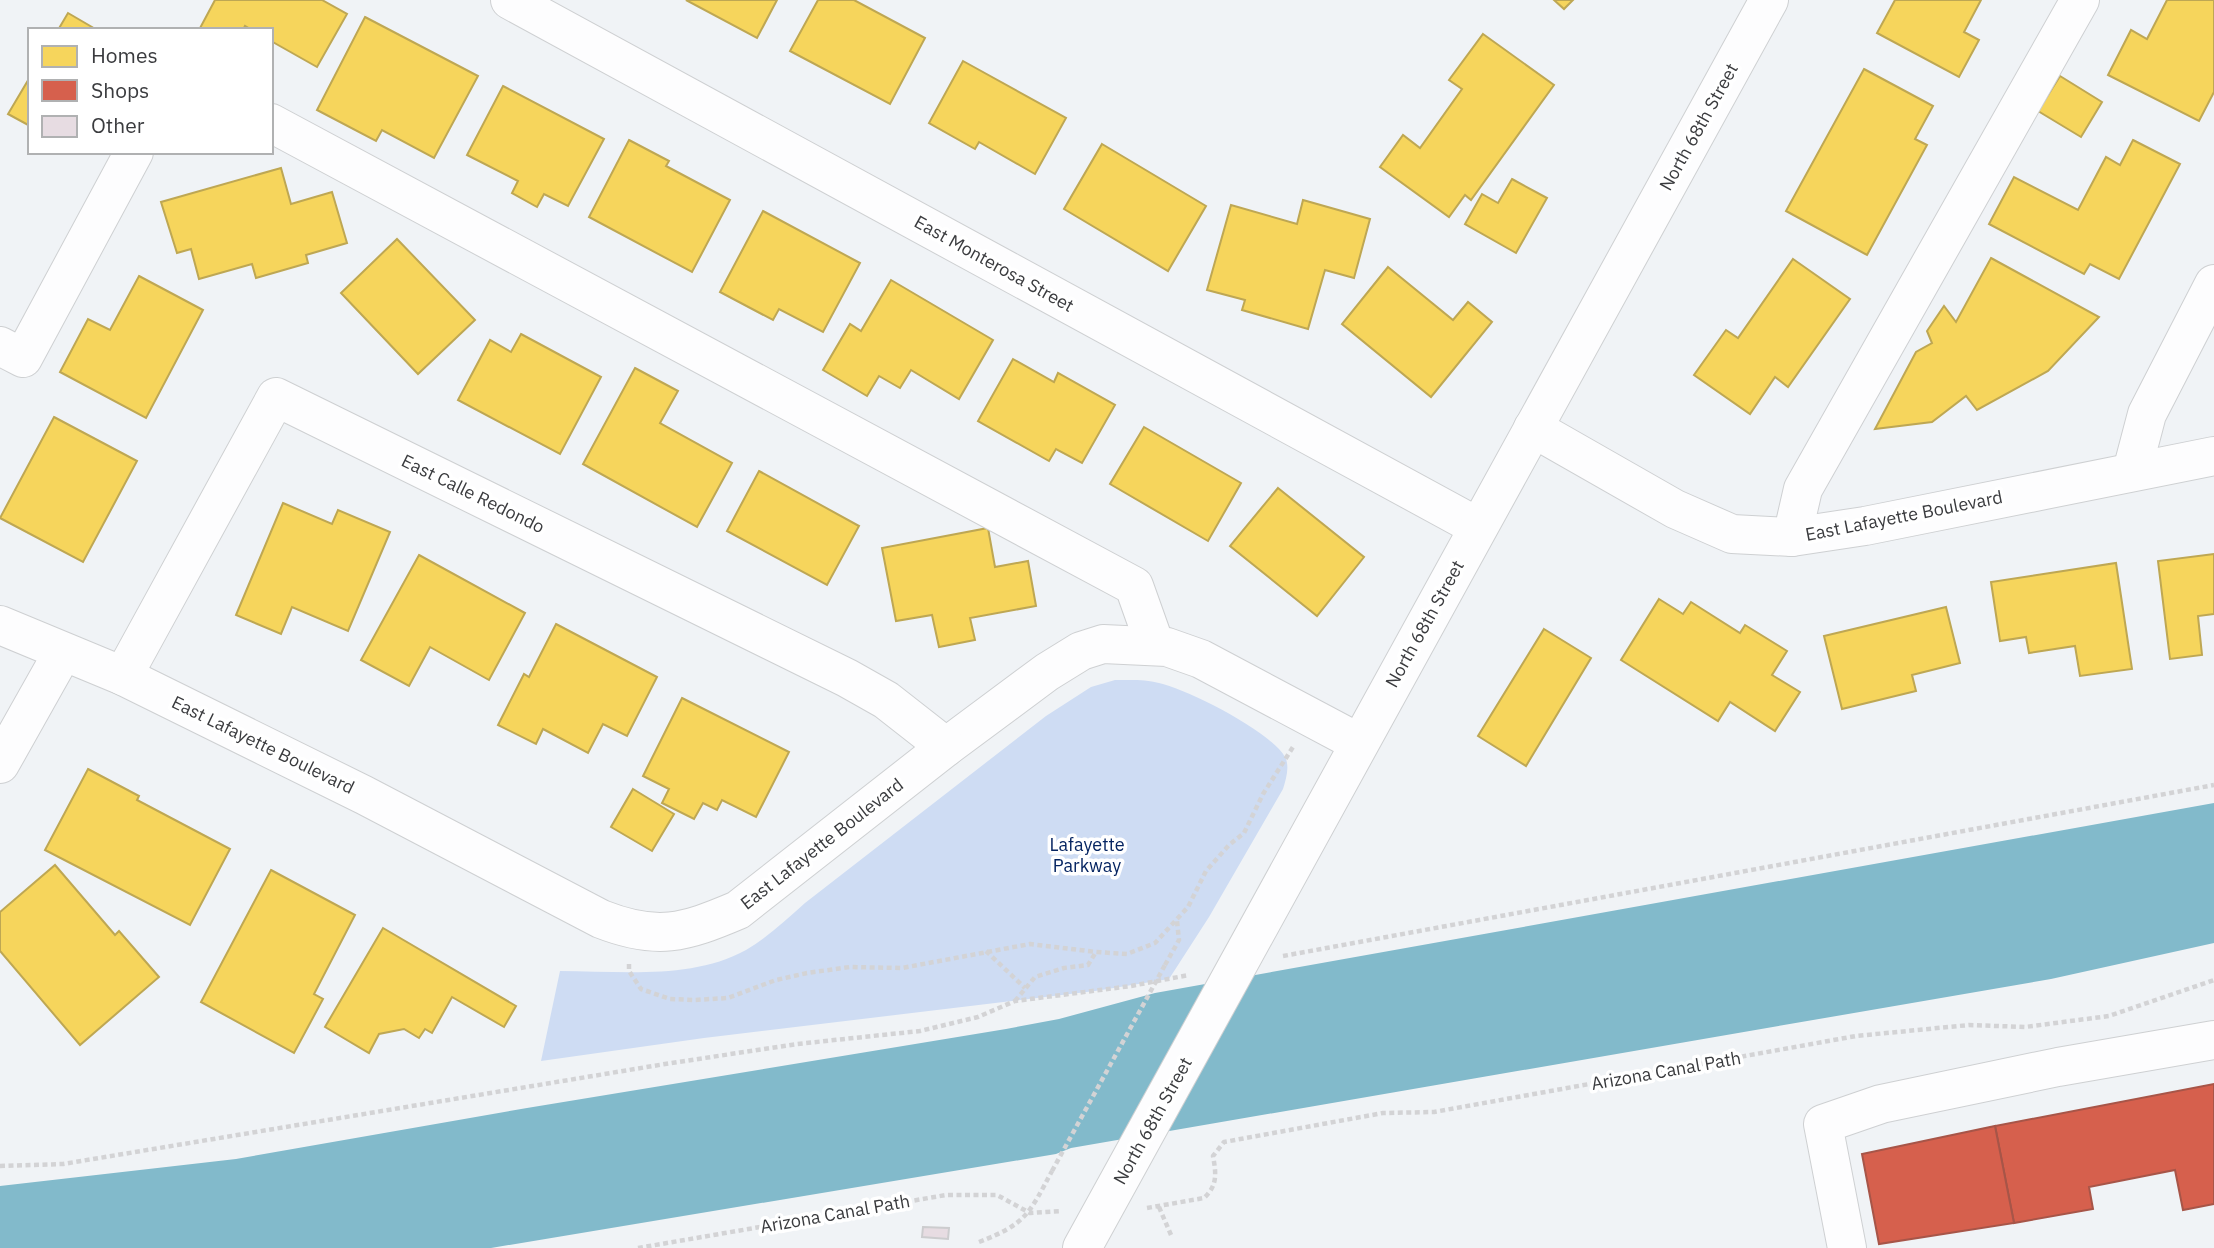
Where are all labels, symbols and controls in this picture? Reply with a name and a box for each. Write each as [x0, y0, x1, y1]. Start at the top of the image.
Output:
legend [28, 28, 273, 154]
text: Homes [91, 41, 158, 69]
street label: North 68th Street [1654, 59, 1743, 194]
text: Shops [91, 76, 149, 104]
text: Other [91, 111, 145, 139]
street label: East Monterosa Street [910, 210, 1078, 317]
street label: East Calle Redondo [398, 449, 549, 538]
street label: East Lafayette Boulevard [1803, 485, 2005, 546]
street label: North 68th Street [1380, 556, 1469, 691]
street label: East Lafayette Boulevard [168, 690, 358, 799]
street label: East Lafayette Boulevard [736, 773, 908, 914]
park label: Lafayette Parkway [1049, 833, 1125, 877]
street label: Arizona Canal Path [1589, 1046, 1743, 1095]
street label: North 68th Street [1108, 1053, 1197, 1188]
street label: Arizona Canal Path [758, 1189, 912, 1238]

